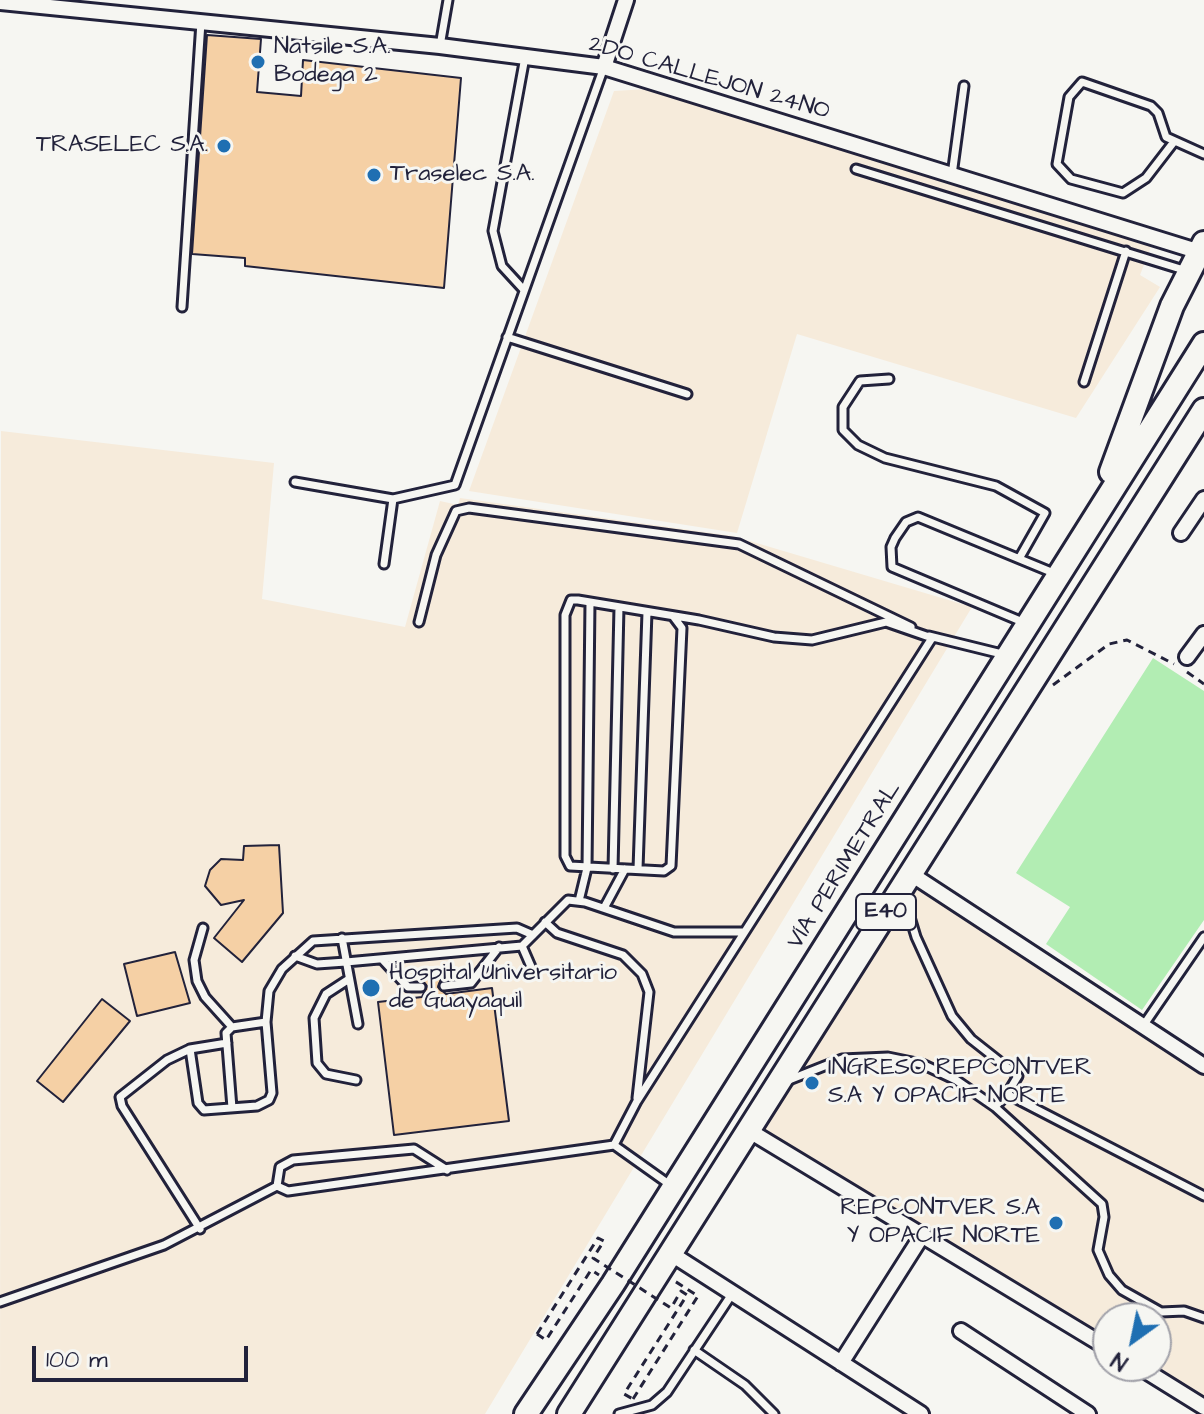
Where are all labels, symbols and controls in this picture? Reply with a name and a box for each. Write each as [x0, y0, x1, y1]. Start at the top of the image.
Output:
street label: 2DO CALLEJON 24NO [585, 31, 833, 127]
place label: Natsile S.A. Bodega 2 [274, 34, 391, 90]
marker: Natsile S.A. Bodega 2 [249, 53, 267, 71]
place label: TRASELEC S.A. [36, 132, 208, 160]
marker: TRASELEC S.A. [215, 137, 233, 155]
place label: Traselec S.A. [390, 161, 535, 189]
marker: Traselec S.A. [365, 166, 383, 184]
street label: VÍA PERIMETRAL [782, 777, 908, 955]
road number: E40 [856, 894, 916, 930]
place label: Hospital Universitario de Guayaquil [389, 960, 617, 1016]
marker: Hospital Universitario de Guayaquil [360, 977, 382, 999]
place label: INGRESO REPCONTVER S.A Y OPACIF NORTE [828, 1055, 1092, 1111]
marker: INGRESO REPCONTVER S.A Y OPACIF NORTE [803, 1074, 821, 1092]
place label: REPCONTVER S.A Y OPACIF NORTE [840, 1195, 1040, 1251]
marker: REPCONTVER S.A Y OPACIF NORTE [1047, 1214, 1065, 1232]
north arrow [1092, 1302, 1172, 1382]
scale bar [36, 1330, 252, 1380]
text: 100 m [46, 1343, 108, 1377]
text: N [1106, 1344, 1134, 1378]

